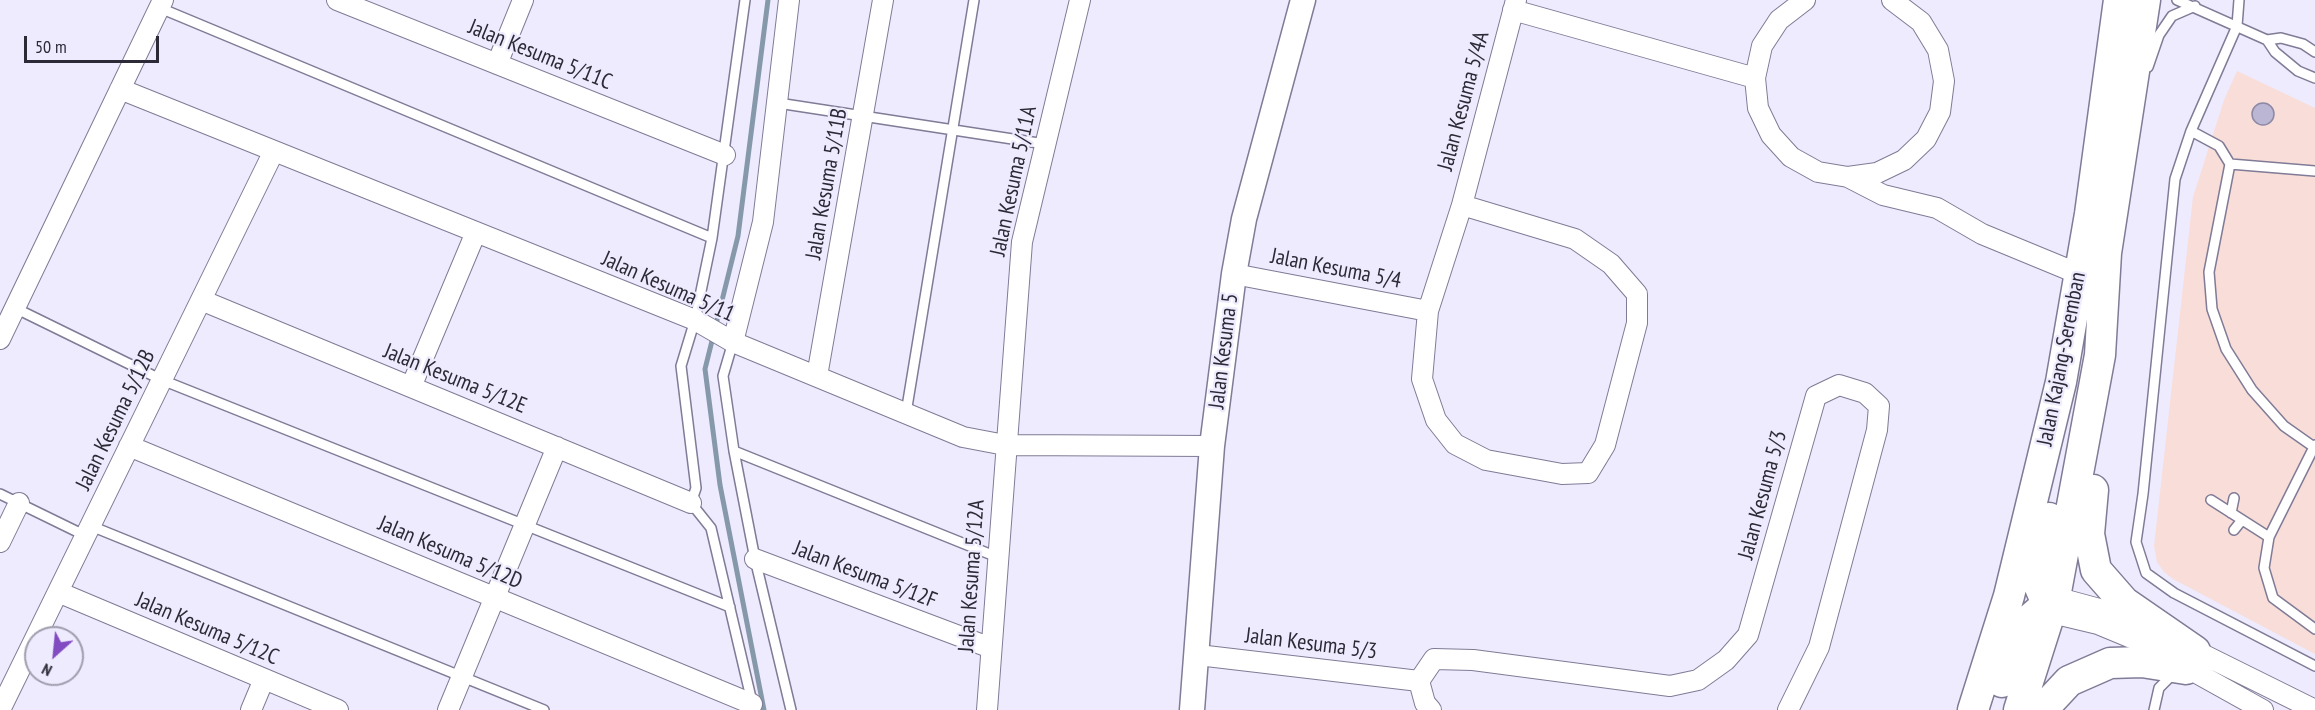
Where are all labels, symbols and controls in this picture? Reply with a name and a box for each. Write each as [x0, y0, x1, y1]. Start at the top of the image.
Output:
street label: Jalan Kesuma 5/11C [464, 14, 616, 96]
scale bar [27, 24, 162, 62]
street label: Jalan Kesuma 5/4A [1433, 29, 1495, 173]
text: 50 m [35, 35, 67, 58]
street label: Jalan Kesuma 5/11A [985, 104, 1043, 258]
street label: Jalan Kesuma 5/11B [801, 106, 853, 262]
street label: Jalan Kesuma 5/4 [1268, 243, 1404, 295]
street label: Jalan Kesuma 5/11 [598, 246, 738, 328]
street label: Jalan Kajang-Seremban [2032, 270, 2092, 448]
street label: Jalan Kesuma 5 [1204, 292, 1244, 410]
street label: Jalan Kesuma 5/12E [380, 338, 530, 420]
street label: Jalan Kesuma 5/12B [71, 346, 161, 494]
street label: Jalan Kesuma 5/3 [1733, 428, 1793, 562]
street label: Jalan Kesuma 5/12A [954, 499, 990, 653]
street label: Jalan Kesuma 5/12D [374, 511, 526, 595]
street label: Jalan Kesuma 5/12F [790, 536, 940, 614]
street label: Jalan Kesuma 5/12C [132, 587, 282, 671]
street label: Jalan Kesuma 5/3 [1244, 623, 1378, 665]
north arrow [24, 626, 84, 686]
text: N [38, 659, 55, 681]

